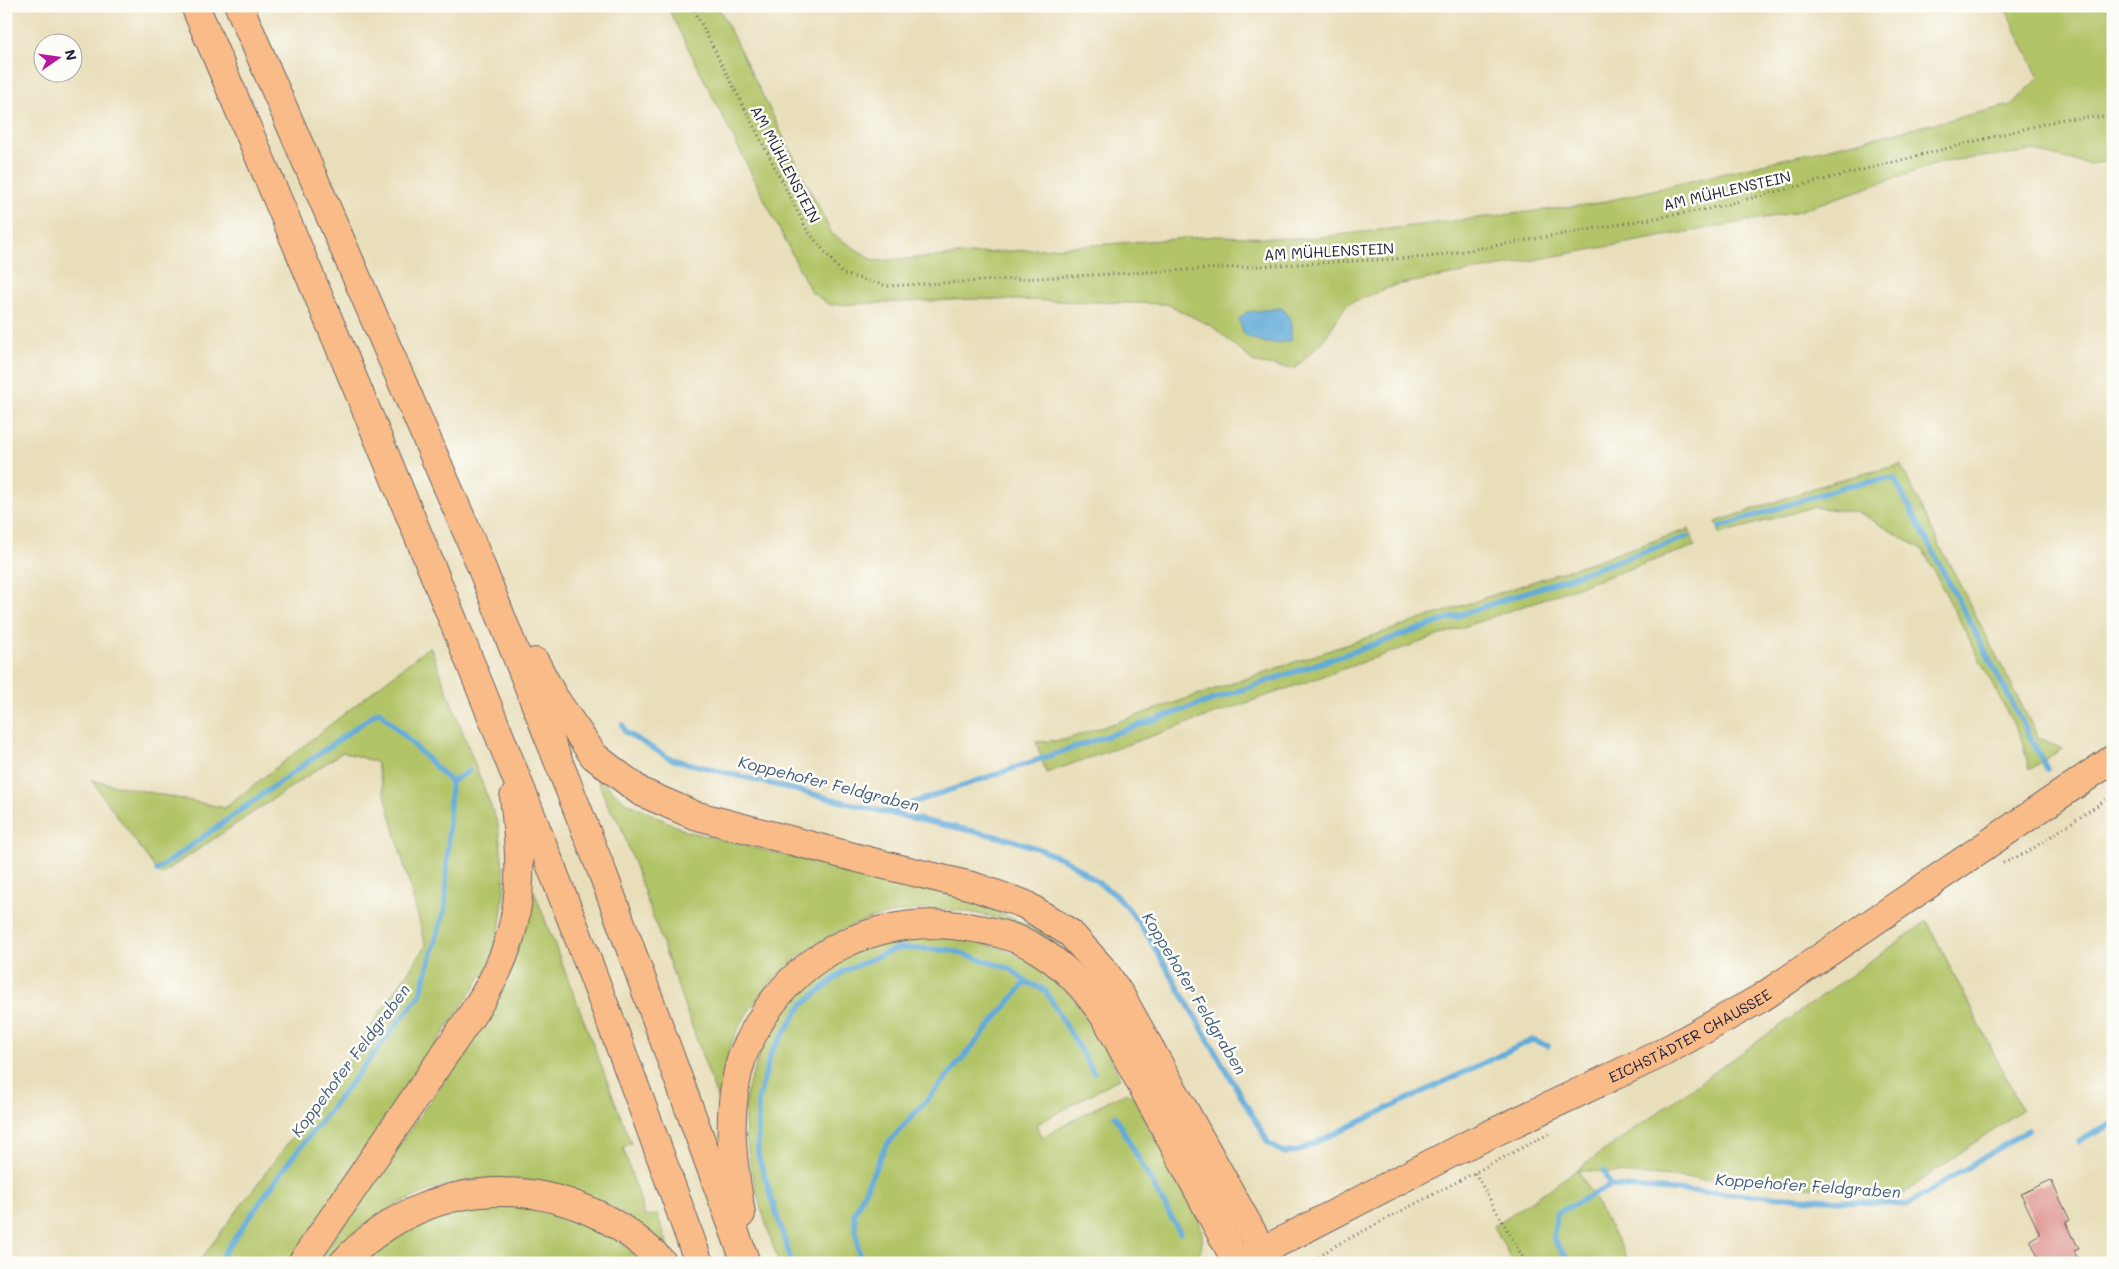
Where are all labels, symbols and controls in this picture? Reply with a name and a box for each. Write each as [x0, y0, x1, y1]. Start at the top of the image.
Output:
north arrow [32, 32, 82, 82]
text: N [61, 48, 82, 62]
street label: AM MÜHLENSTEIN [747, 102, 825, 226]
street label: AM MÜHLENSTEIN [1661, 166, 1793, 214]
street label: AM MÜHLENSTEIN [1263, 238, 1395, 264]
water label: Koppehofer Feldgraben [736, 750, 922, 816]
water label: Koppehofer Feldgraben [1138, 908, 1252, 1078]
water label: Koppehofer Feldgraben [286, 979, 414, 1141]
street label: EICHSTÄDTER CHAUSSEE [1605, 984, 1775, 1087]
water label: Koppehofer Feldgraben [1715, 1168, 1902, 1202]

